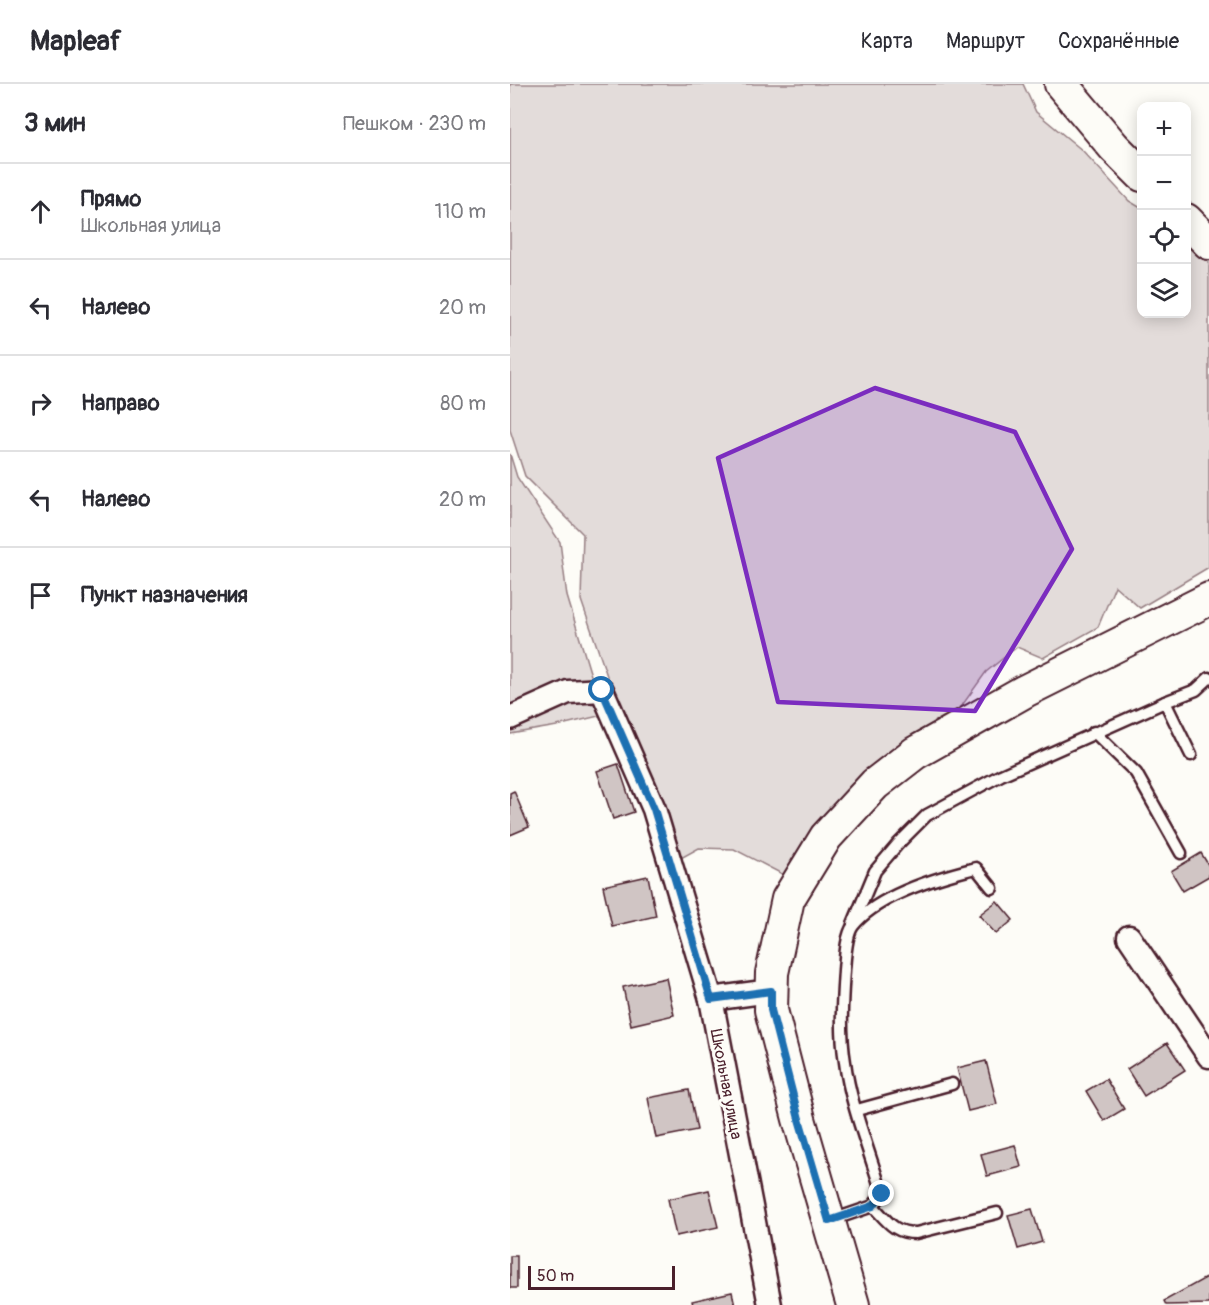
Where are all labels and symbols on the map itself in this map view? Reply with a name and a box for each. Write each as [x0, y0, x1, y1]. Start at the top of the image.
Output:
route start [588, 676, 614, 702]
street label: Школьная улица [706, 1027, 747, 1141]
route end [868, 1180, 894, 1206]
scale bar [528, 1263, 675, 1290]

